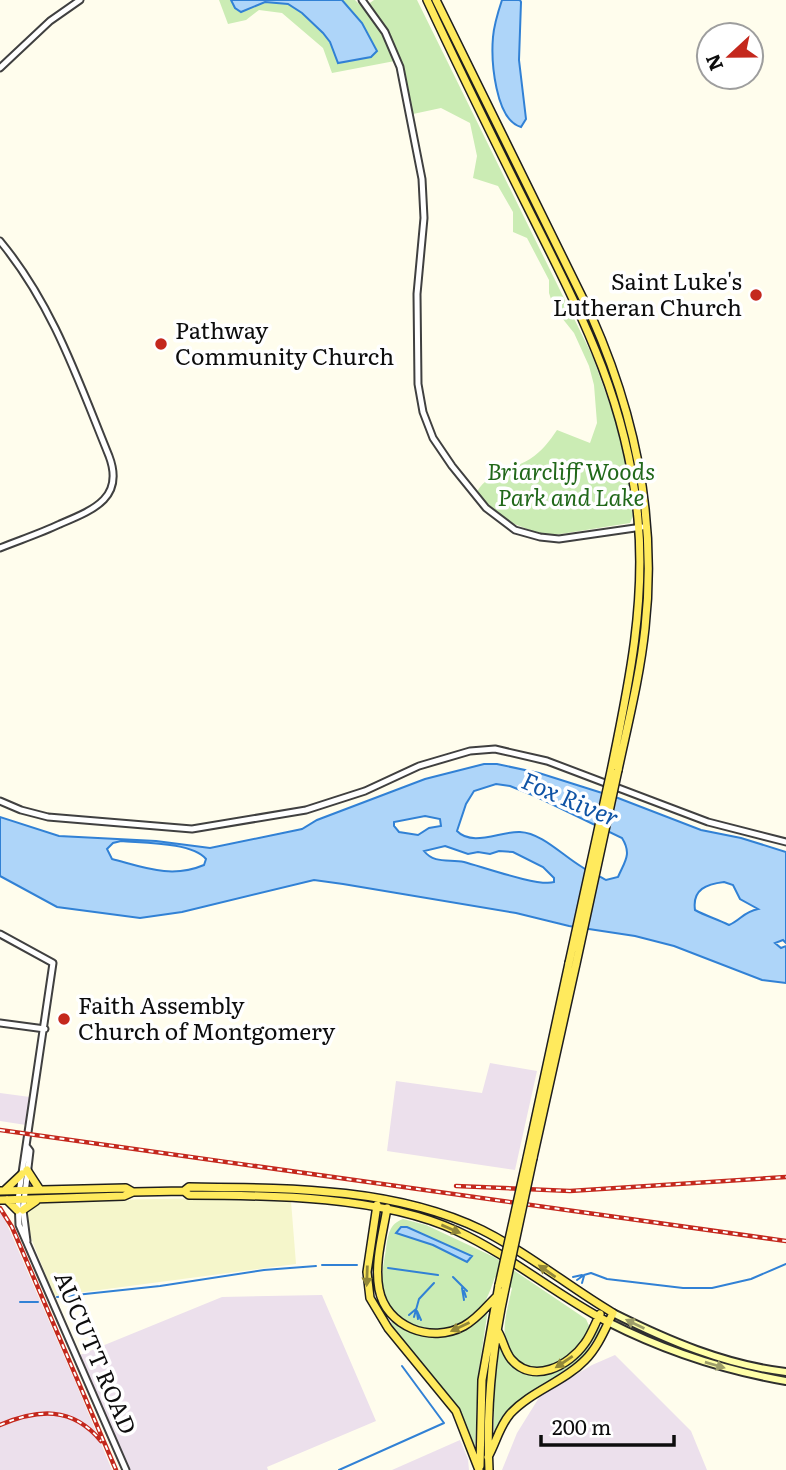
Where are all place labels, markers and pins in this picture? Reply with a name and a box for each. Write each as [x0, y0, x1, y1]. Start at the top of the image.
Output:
place label: Saint Luke's Lutheran Church [553, 263, 742, 323]
marker: Saint Luke's Lutheran Church [748, 287, 764, 303]
place label: Pathway Community Church [175, 312, 394, 372]
marker: Pathway Community Church [153, 336, 169, 352]
place label: Faith Assembly Church of Montgomery [78, 987, 336, 1047]
marker: Faith Assembly Church of Montgomery [56, 1011, 72, 1027]

